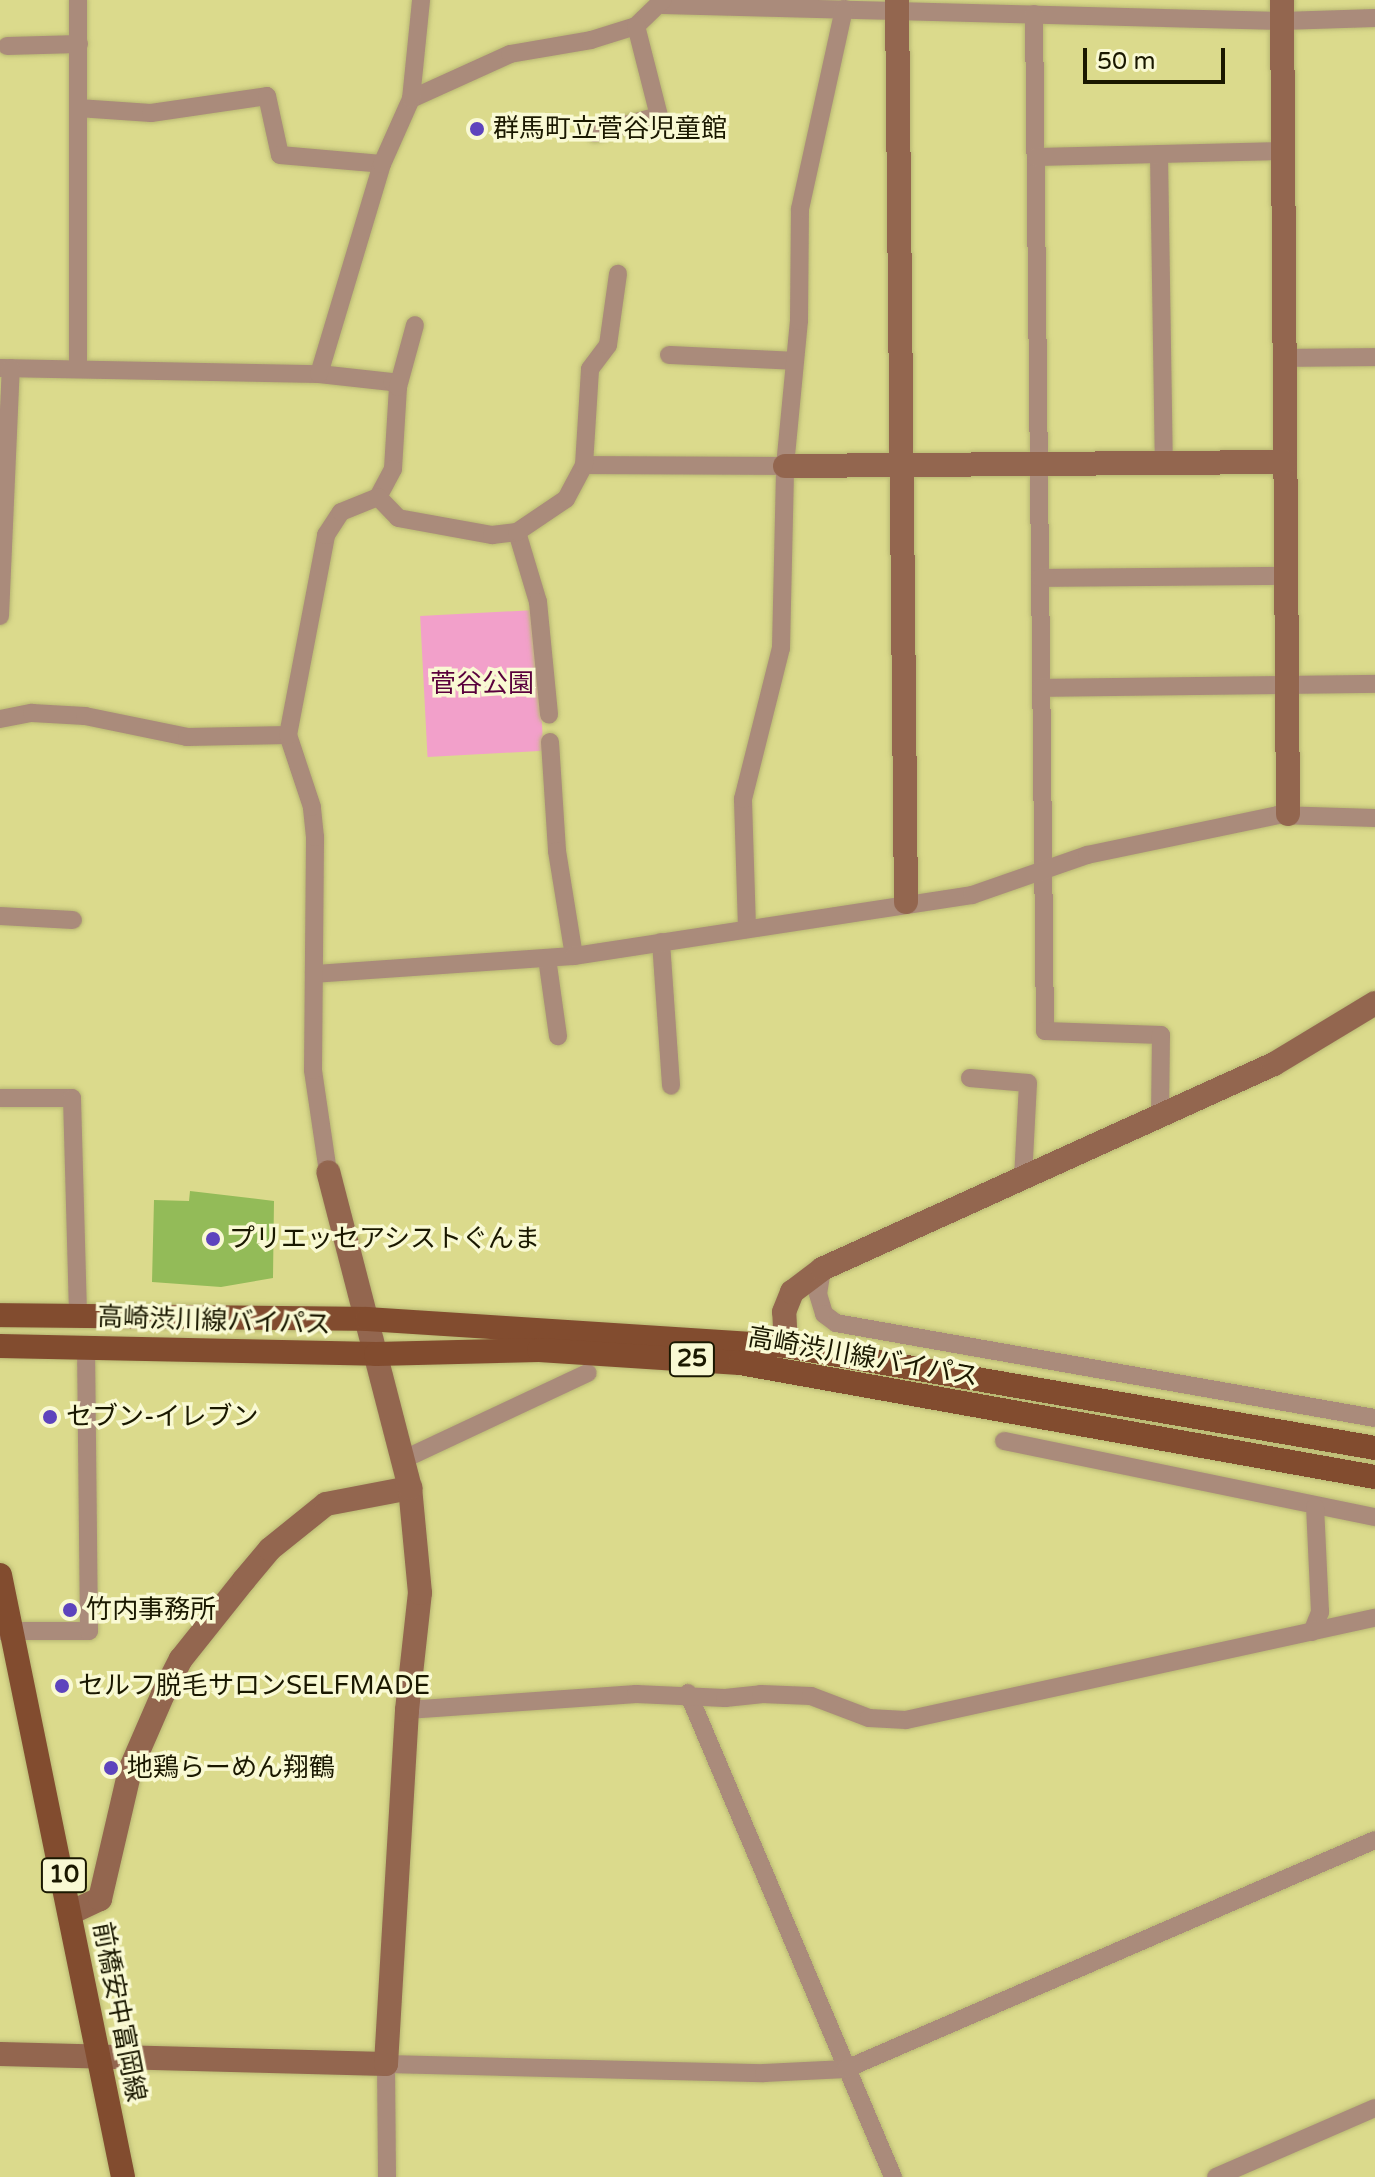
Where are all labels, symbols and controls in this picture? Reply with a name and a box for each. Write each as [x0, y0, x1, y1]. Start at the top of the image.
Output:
scale bar [1087, 32, 1229, 82]
text: 50 m [1097, 47, 1155, 76]
place label: 群馬町立菅谷児童館 [493, 113, 727, 145]
marker: 群馬町立菅谷児童館 [468, 120, 486, 138]
park label: 菅谷公園 [430, 668, 534, 700]
place label: プリエッセアシストぐんま [229, 1223, 541, 1255]
marker: プリエッセアシストぐんま [204, 1230, 222, 1248]
street label: 高崎渋川線バイパス [97, 1301, 331, 1341]
street label: 高崎渋川線バイパス [745, 1321, 981, 1393]
road number: 25 [668, 1339, 716, 1379]
place label: セブン-イレブン [66, 1401, 259, 1433]
marker: セブン-イレブン [41, 1408, 59, 1426]
place label: 竹内事務所 [86, 1594, 216, 1626]
marker: 竹内事務所 [61, 1601, 79, 1619]
place label: セルフ脱毛サロンSELFMADE [78, 1670, 430, 1702]
marker: セルフ脱毛サロンSELFMADE [53, 1677, 71, 1695]
place label: 地鶏らーめん翔鶴 [127, 1752, 335, 1784]
marker: 地鶏らーめん翔鶴 [102, 1759, 120, 1777]
road number: 10 [40, 1855, 88, 1895]
street label: 前橋安中富岡線 [86, 1920, 152, 2104]

